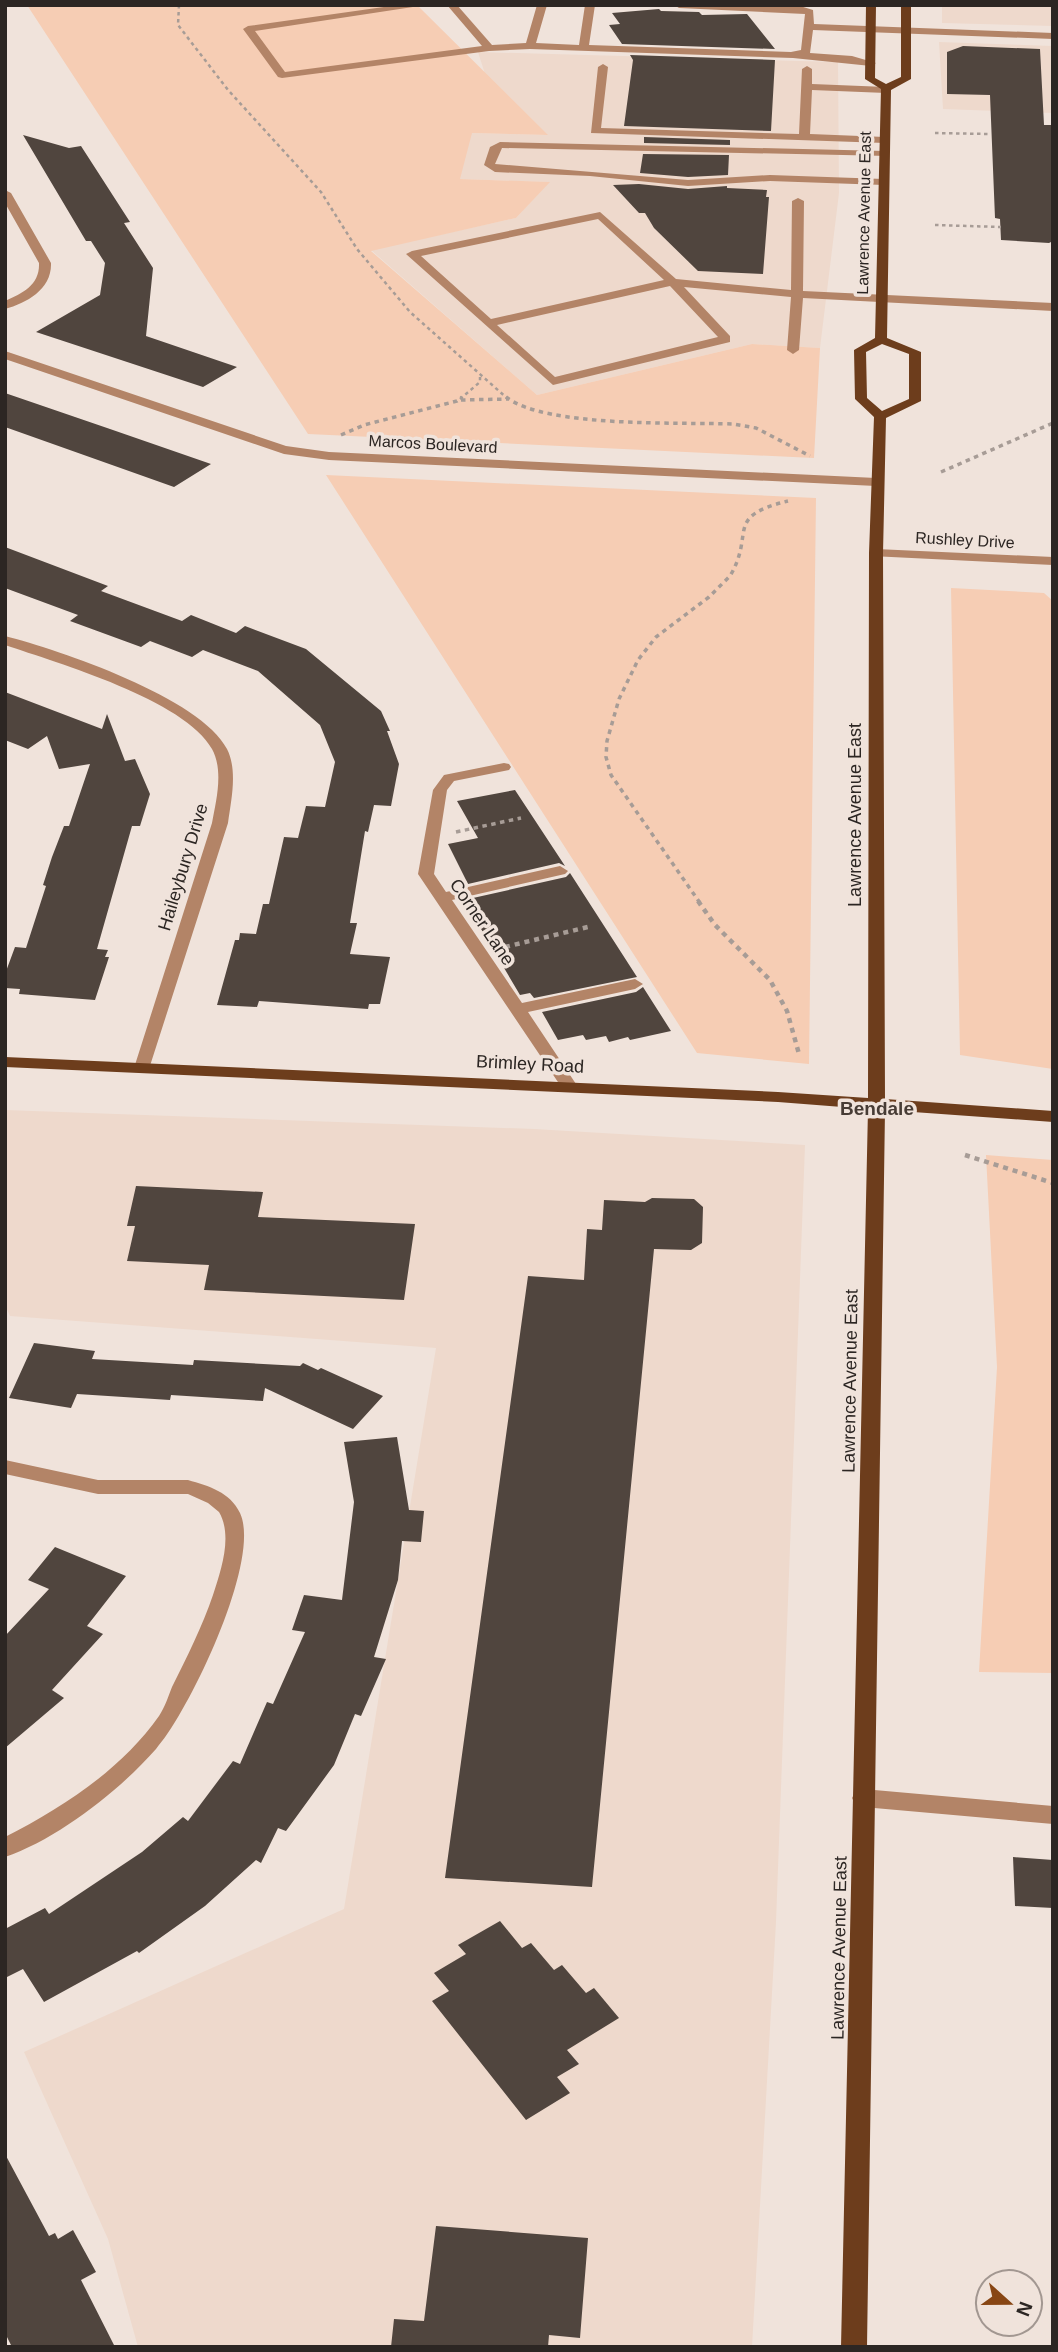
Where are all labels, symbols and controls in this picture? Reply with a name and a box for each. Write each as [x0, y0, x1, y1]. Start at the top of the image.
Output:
street label: Lawrence Avenue East [854, 131, 874, 295]
street label: Marcos Boulevard [368, 432, 498, 456]
street label: Rushley Drive [915, 529, 1015, 551]
street label: Lawrence Avenue East [845, 723, 865, 907]
street label: Haileybury Drive [154, 801, 212, 933]
street label: Corner Lane [446, 875, 518, 969]
street label: Brimley Road [476, 1051, 584, 1077]
district label: Bendale [840, 1098, 914, 1119]
street label: Lawrence Avenue East [838, 1289, 862, 1473]
street label: Lawrence Avenue East [827, 1856, 851, 2040]
north arrow [974, 2268, 1044, 2338]
text: N [1012, 2299, 1037, 2319]

